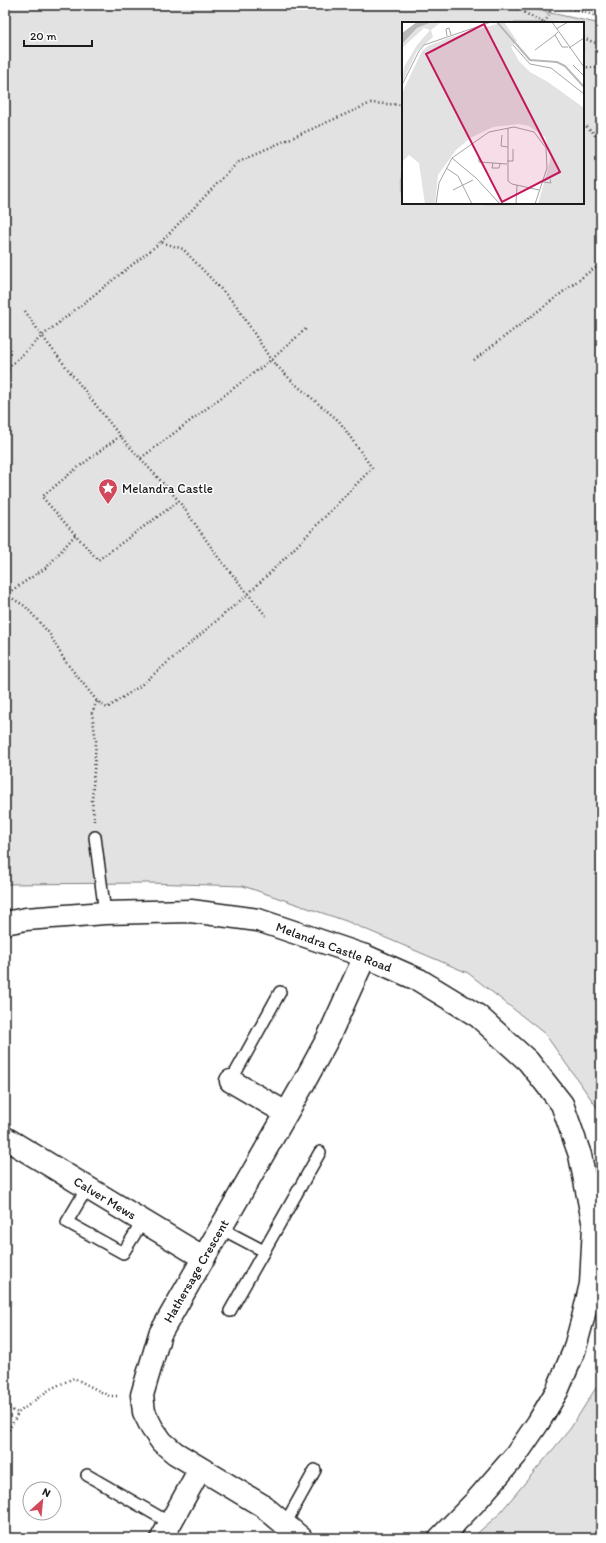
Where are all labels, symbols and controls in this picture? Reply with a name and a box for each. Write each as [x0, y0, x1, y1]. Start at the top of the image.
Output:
scale bar [24, 22, 92, 48]
inset map [402, 22, 584, 204]
text: 20 m [30, 29, 57, 43]
place icon: Melandra Castle [97, 477, 119, 505]
place label: Melandra Castle [122, 481, 213, 496]
street label: Melandra Castle Road [274, 919, 394, 975]
street label: Calver Mews [71, 1173, 139, 1223]
street label: Hathersage Crescent [160, 1217, 232, 1325]
north arrow [22, 1481, 62, 1521]
text: N [40, 1485, 53, 1500]

